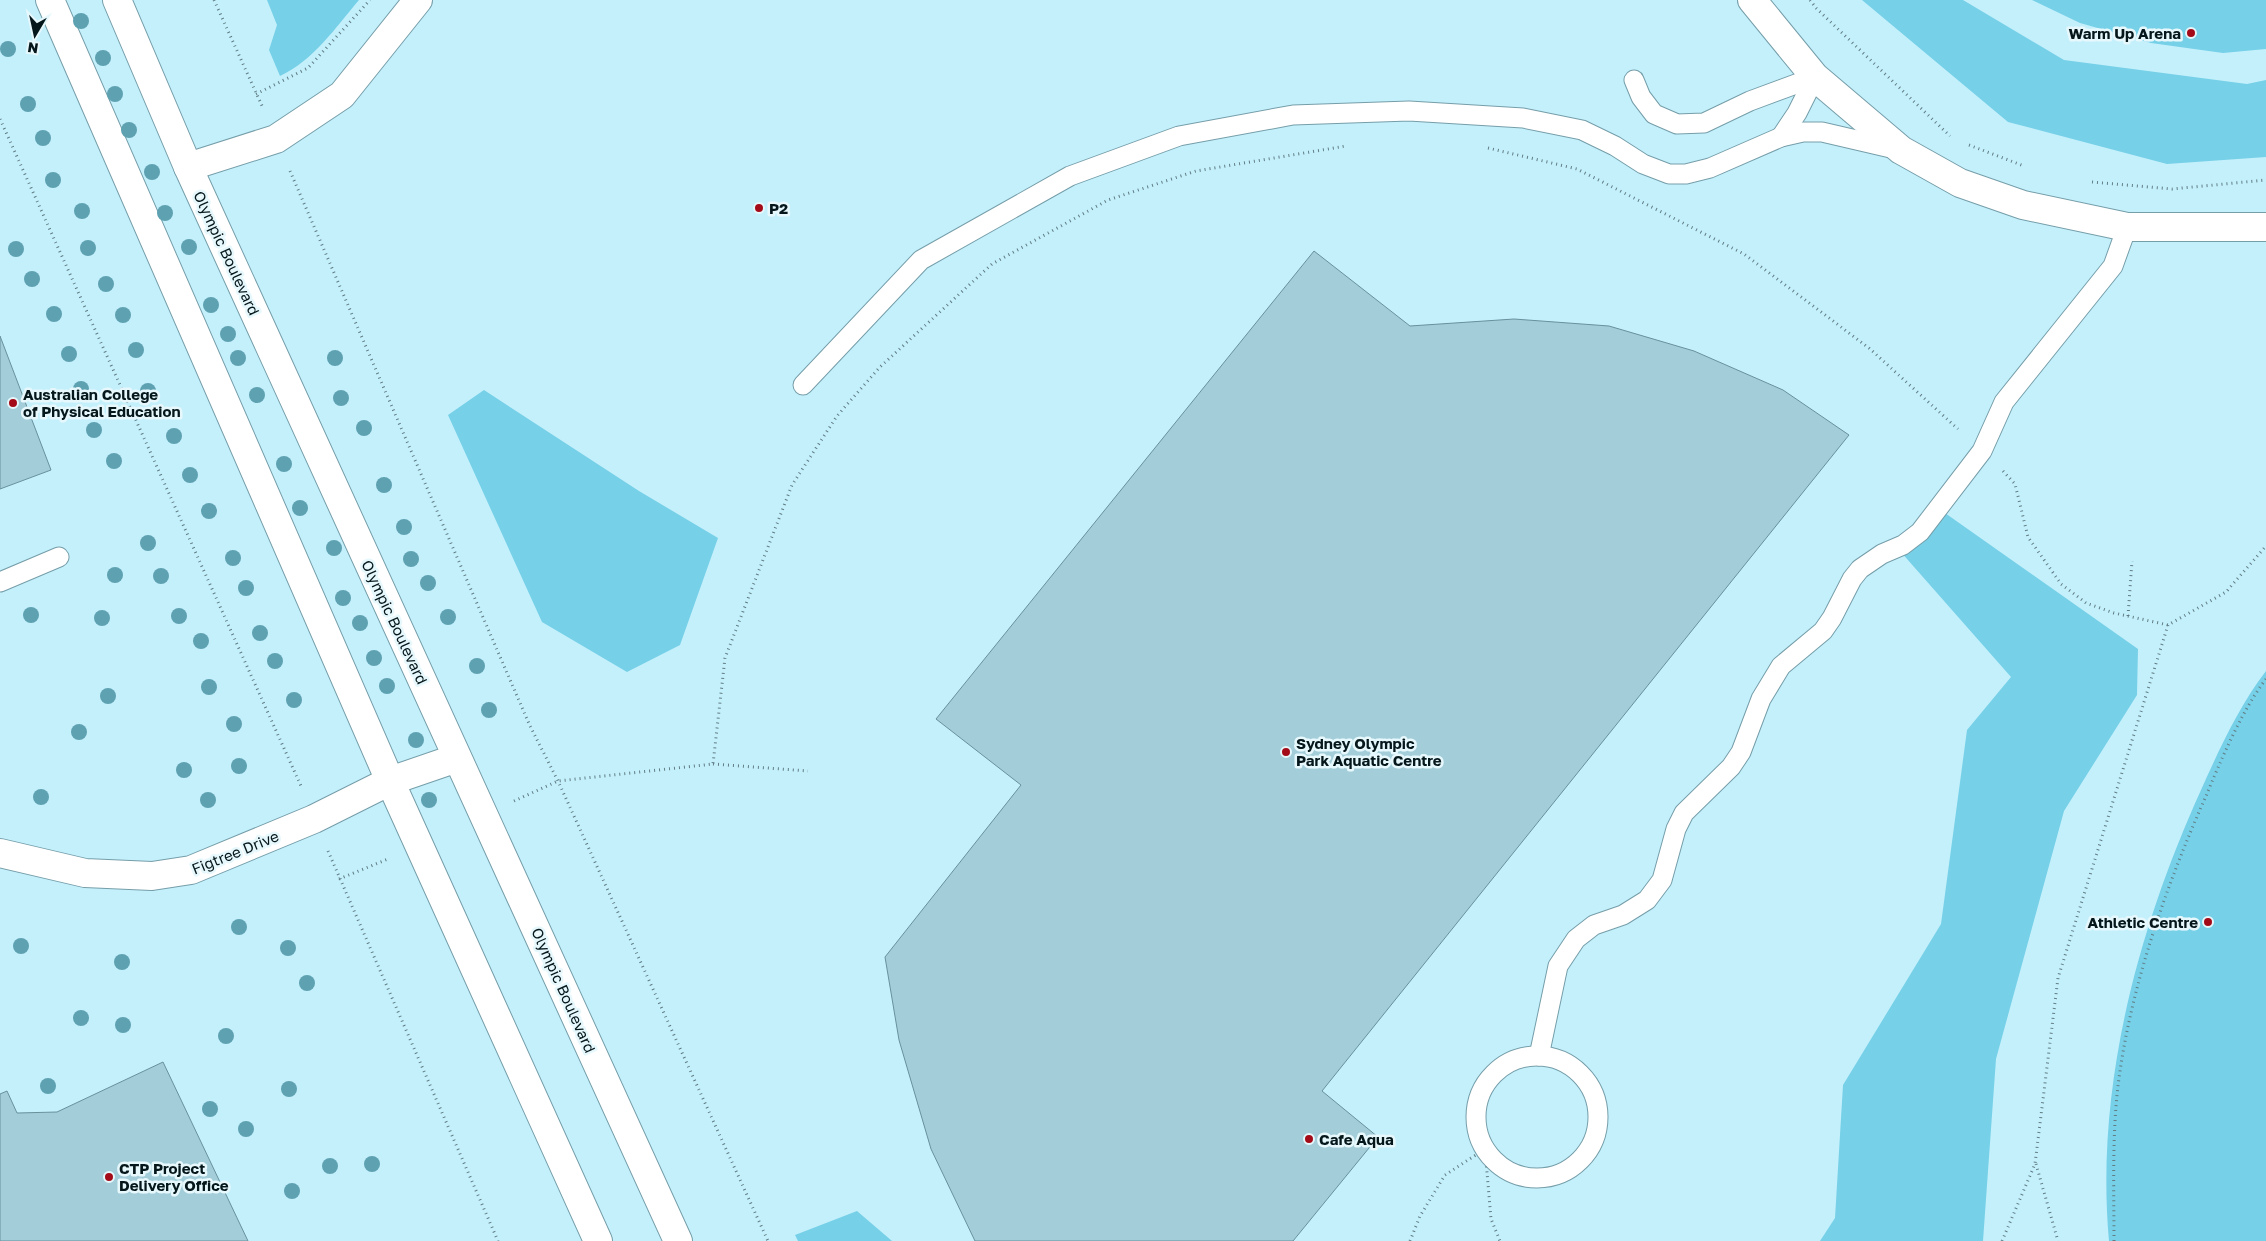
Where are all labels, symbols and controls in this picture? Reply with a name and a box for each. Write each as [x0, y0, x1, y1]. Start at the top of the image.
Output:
north arrow [10, 10, 60, 60]
place label: Warm Up Arena [2068, 24, 2181, 42]
marker: Warm Up Arena [2185, 27, 2197, 39]
text: N [26, 39, 39, 58]
street label: Olympic Boulevard [190, 188, 264, 318]
place label: P2 [769, 199, 788, 217]
marker: P2 [753, 202, 765, 214]
place label: Australian College of Physical Education [23, 385, 180, 420]
marker: Australian College of Physical Education [7, 397, 19, 409]
street label: Olympic Boulevard [358, 557, 432, 687]
place label: Sydney Olympic Park Aquatic Centre [1296, 734, 1442, 769]
marker: Sydney Olympic Park Aquatic Centre [1280, 746, 1292, 758]
street label: Figtree Drive [189, 826, 281, 878]
place label: Athletic Centre [2087, 913, 2198, 931]
marker: Athletic Centre [2202, 916, 2214, 928]
street label: Olympic Boulevard [528, 925, 600, 1055]
place label: Cafe Aqua [1319, 1130, 1394, 1148]
marker: Cafe Aqua [1303, 1133, 1315, 1145]
place label: CTP Project Delivery Office [119, 1159, 229, 1194]
marker: CTP Project Delivery Office [103, 1171, 115, 1183]

